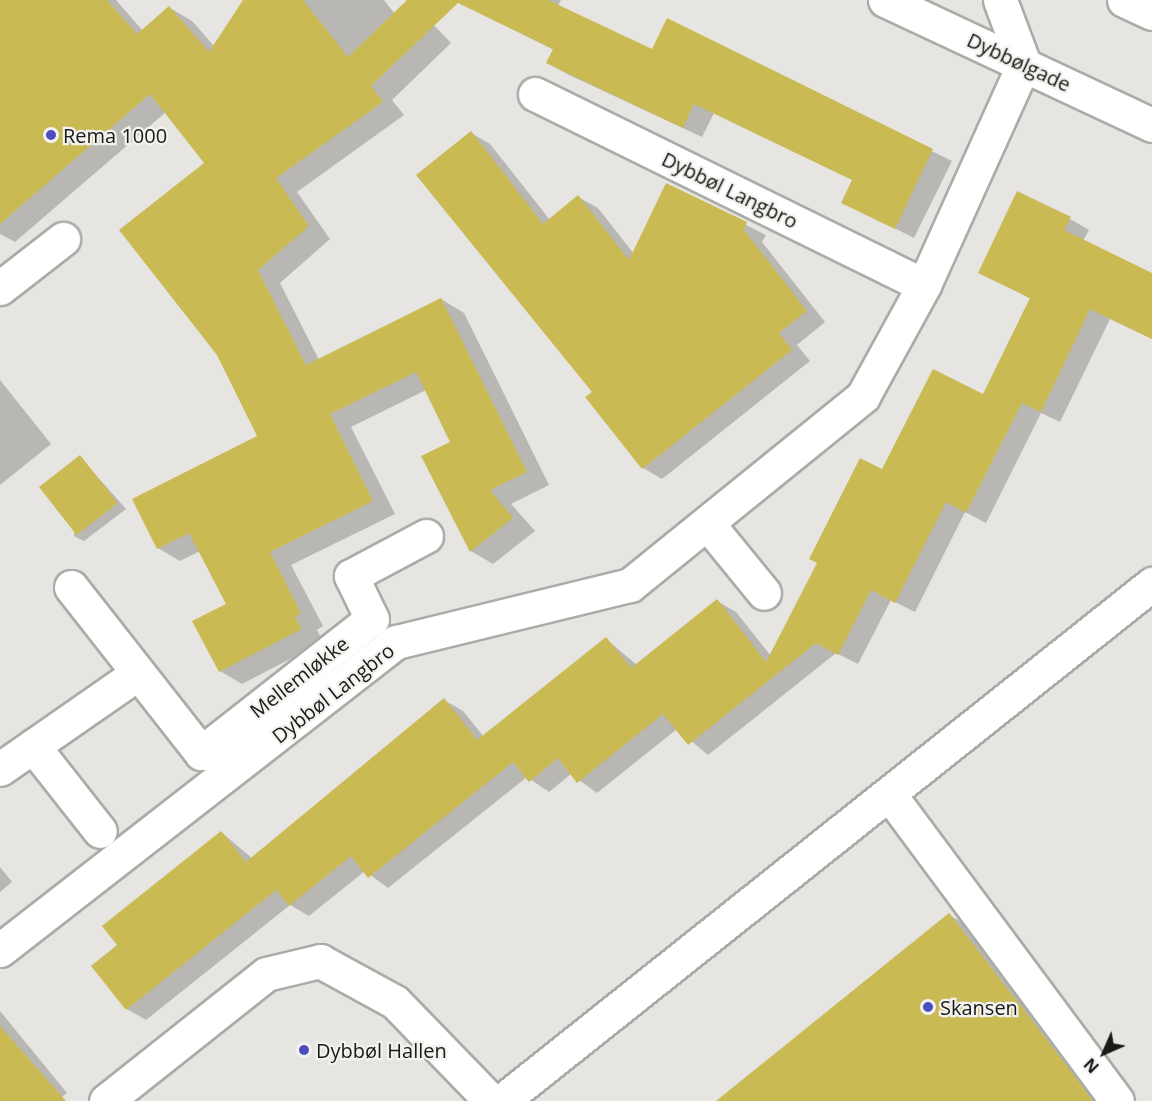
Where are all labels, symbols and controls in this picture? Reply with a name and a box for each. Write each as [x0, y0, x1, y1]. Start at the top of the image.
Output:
street label: Dybbølgade [963, 28, 1075, 96]
place label: Rema 1000 [63, 123, 167, 147]
marker: Rema 1000 [44, 128, 58, 142]
street label: Dybbøl Langbro [658, 147, 802, 233]
street label: Mellemløkke [245, 631, 353, 723]
street label: Dybbøl Langbro [267, 638, 399, 748]
place label: Skansen [940, 995, 1018, 1019]
marker: Skansen [921, 1000, 935, 1014]
north arrow [1074, 1023, 1134, 1083]
place label: Dybbøl Hallen [316, 1038, 447, 1062]
marker: Dybbøl Hallen [297, 1043, 311, 1057]
text: N [1079, 1053, 1104, 1078]

